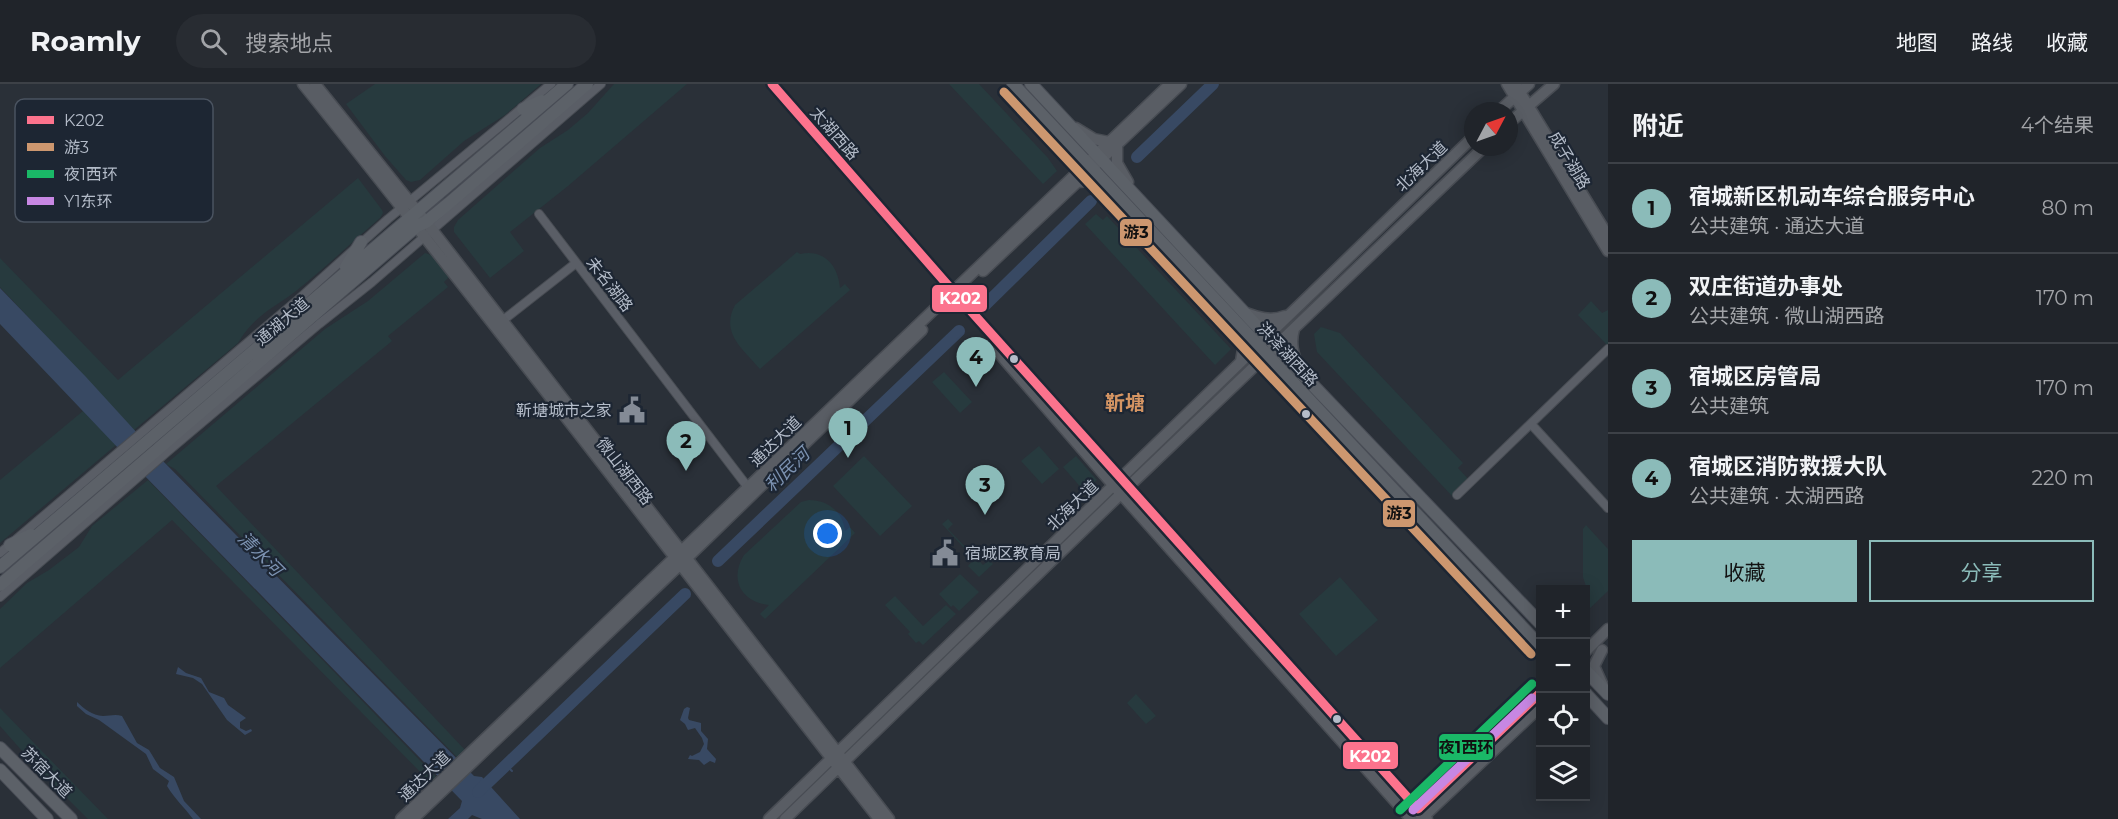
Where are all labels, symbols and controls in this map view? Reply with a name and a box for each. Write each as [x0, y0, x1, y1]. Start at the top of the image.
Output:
search box [176, 14, 596, 68]
text: Roamly [30, 24, 140, 58]
icon: search [197, 25, 230, 58]
text: 搜索地点 [245, 30, 334, 57]
text: 地图 [1896, 30, 1938, 55]
text: 路线 [1971, 30, 2013, 55]
text: 收藏 [2046, 30, 2088, 55]
legend [15, 99, 213, 222]
north arrow [1464, 102, 1518, 156]
street label: 太湖西路 [806, 103, 863, 164]
text: 附近 [1632, 110, 1684, 142]
text: K202 [64, 111, 104, 130]
text: 4个结果 [2021, 113, 2094, 137]
street label: 成子湖路 [1545, 128, 1594, 193]
street label: 北海大道 [1392, 137, 1451, 195]
text: 游3 [64, 138, 89, 157]
text: 夜1西环 [64, 165, 118, 184]
text: 宿城新区机动车综合服务中心 [1689, 183, 1975, 210]
text: Y1东环 [64, 192, 112, 211]
text: 1 [1648, 196, 1655, 220]
text: 80 m [2042, 196, 2094, 220]
text: 公共建筑 · 通达大道 [1689, 214, 1865, 238]
line badge: 游3 [1119, 218, 1153, 247]
text: 游3 [1123, 223, 1149, 242]
street label: 未名湖路 [582, 253, 637, 315]
text: 双庄街道办事处 [1689, 273, 1843, 300]
line badge: K202 [931, 284, 988, 313]
text: 2 [1646, 286, 1657, 310]
text: 170 m [2036, 286, 2094, 310]
text: K202 [939, 289, 981, 308]
street label: 通湖大道 [252, 294, 313, 349]
text: 公共建筑 · 微山湖西路 [1689, 304, 1885, 328]
street label: 洪泽湖西路 [1253, 319, 1322, 390]
pin: 4 [956, 338, 996, 387]
unlabelled marker [1008, 353, 1020, 365]
text: 宿城区房管局 [1689, 363, 1821, 390]
text: 3 [1646, 376, 1657, 400]
text: 170 m [2036, 376, 2094, 400]
district label: 靳塘 [1105, 391, 1145, 415]
text: 公共建筑 [1689, 394, 1769, 418]
public building icon: 靳塘城市之家 [617, 395, 647, 425]
place label: 靳塘城市之家 [516, 401, 612, 420]
pin: 1 [828, 408, 868, 458]
unlabelled marker [1300, 408, 1312, 420]
street label: 通达大道 [746, 412, 805, 470]
pin: 2 [666, 422, 706, 471]
street label: 微山湖西路 [592, 434, 657, 509]
water label: 利民河 [760, 441, 816, 497]
text: 宿城区消防救援大队 [1689, 453, 1887, 480]
pin: 3 [966, 466, 1004, 515]
text: 4 [1645, 466, 1658, 490]
text: 220 m [2032, 466, 2094, 490]
street label: 北海大道 [1043, 476, 1102, 534]
text: 公共建筑 · 太湖西路 [1689, 484, 1865, 508]
line badge: 游3 [1382, 499, 1416, 528]
text: 游3 [1386, 504, 1412, 523]
your location [813, 519, 842, 548]
water label: 清水河 [233, 527, 289, 583]
public building icon: 宿城区教育局 [930, 538, 960, 568]
button: 收藏 [1632, 540, 1857, 602]
button: 分享 [1869, 540, 2094, 602]
place label: 宿城区教育局 [965, 544, 1061, 563]
map controls [1536, 585, 1590, 801]
button: + [1536, 585, 1590, 639]
button: − [1536, 639, 1590, 693]
button: locate [1536, 693, 1590, 747]
unlabelled marker [1331, 713, 1343, 725]
line badge: 夜1西环 [1438, 733, 1494, 761]
text: 夜1西环 [1439, 738, 1493, 757]
line badge: K202 [1342, 741, 1399, 770]
street label: 苏宿大道 [17, 743, 76, 802]
street label: 通达大道 [395, 747, 454, 805]
text: K202 [1349, 747, 1391, 766]
button: layers [1536, 747, 1590, 801]

